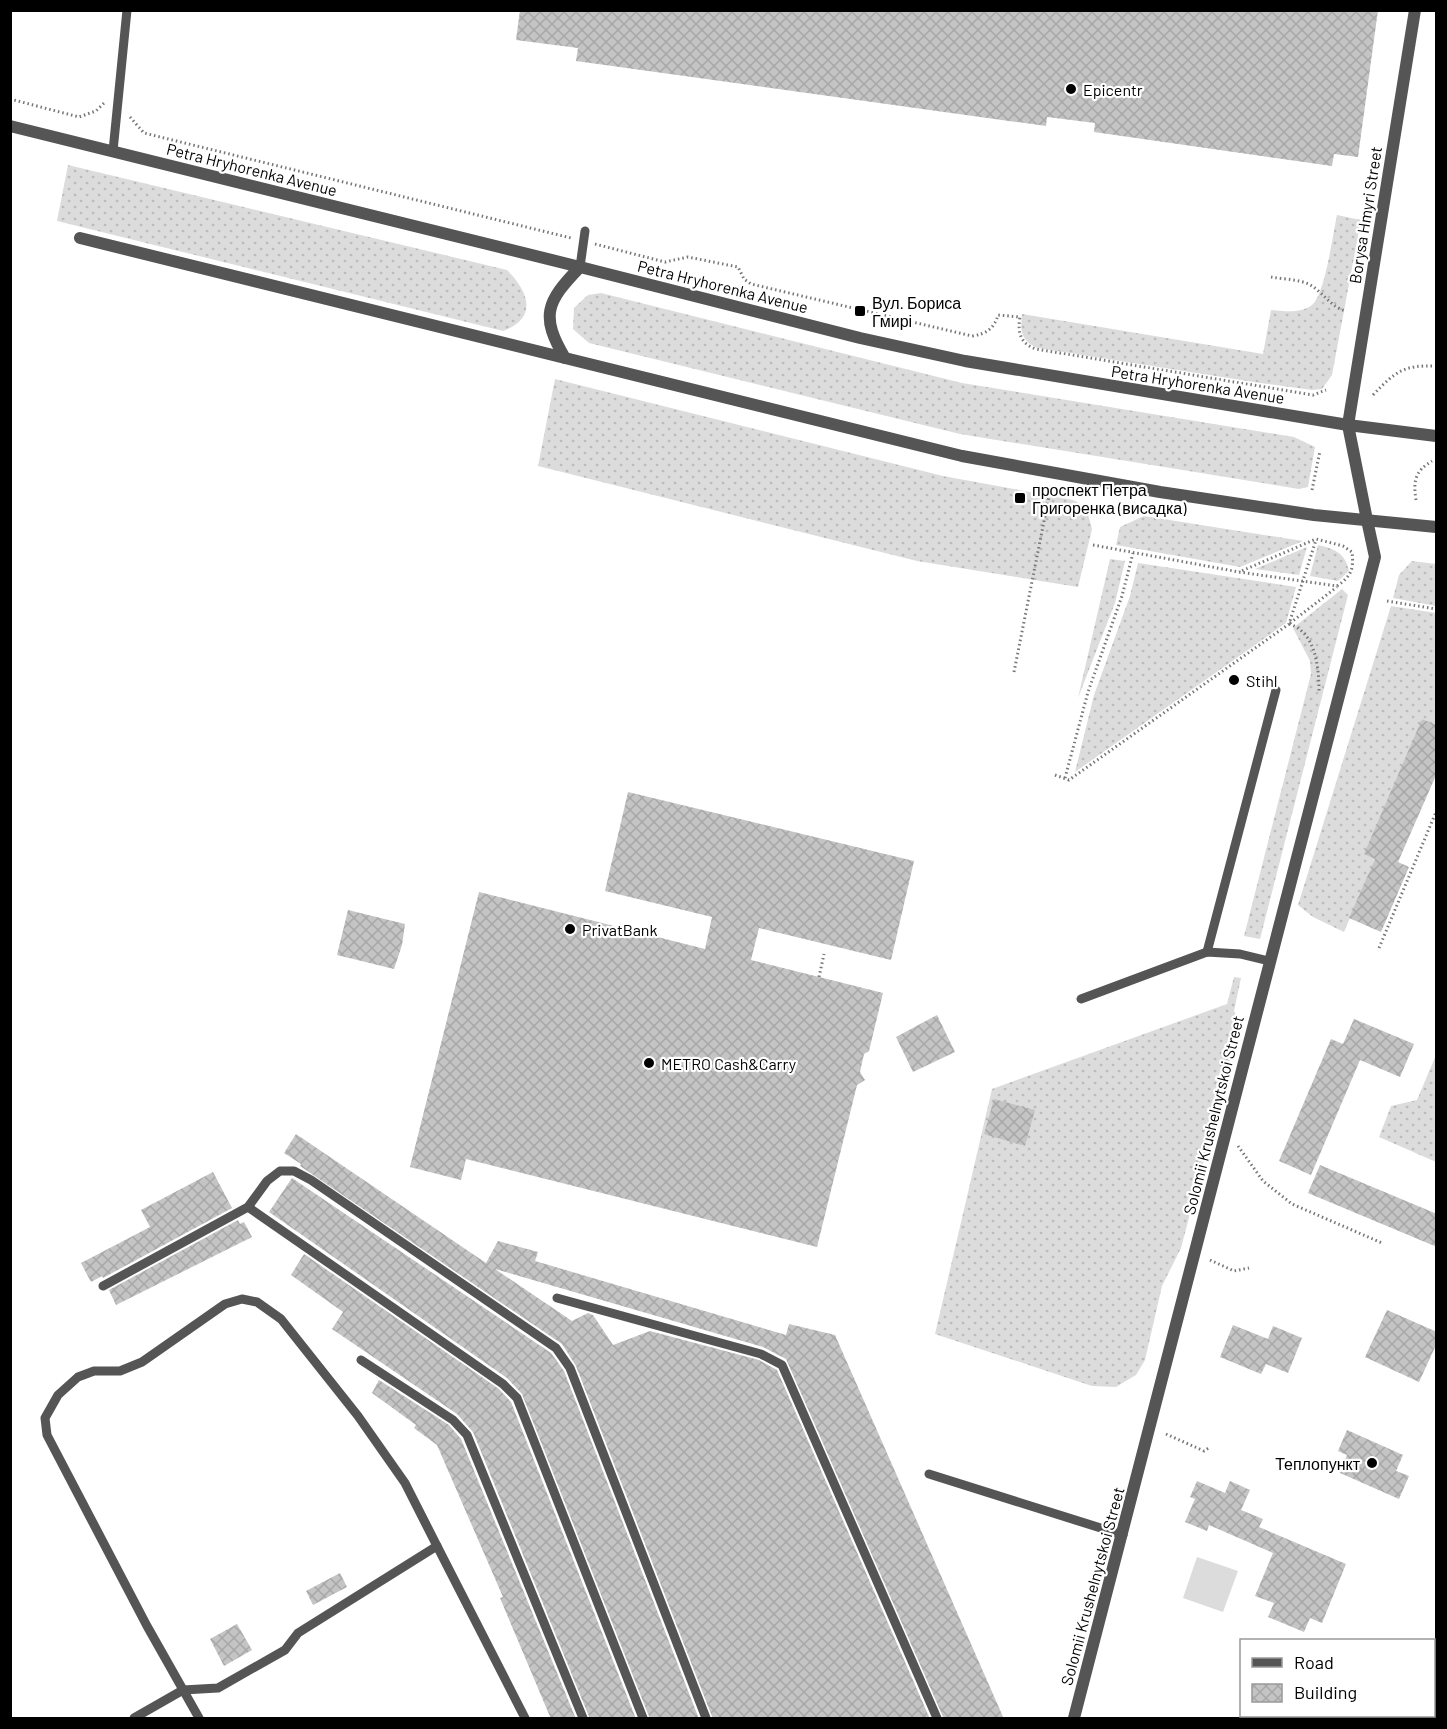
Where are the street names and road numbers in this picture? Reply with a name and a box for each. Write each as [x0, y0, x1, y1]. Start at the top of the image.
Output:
street label: Petra Hryhorenka Avenue [165, 139, 339, 199]
street label: Borysa Hmyri Street [1345, 145, 1385, 285]
street label: Petra Hryhorenka Avenue [636, 256, 810, 316]
street label: Petra Hryhorenka Avenue [1110, 361, 1286, 407]
street label: Solomii Krushelnytskoi Street [1179, 1014, 1247, 1216]
street label: Solomii Krushelnytskoi Street [1056, 1485, 1128, 1687]

